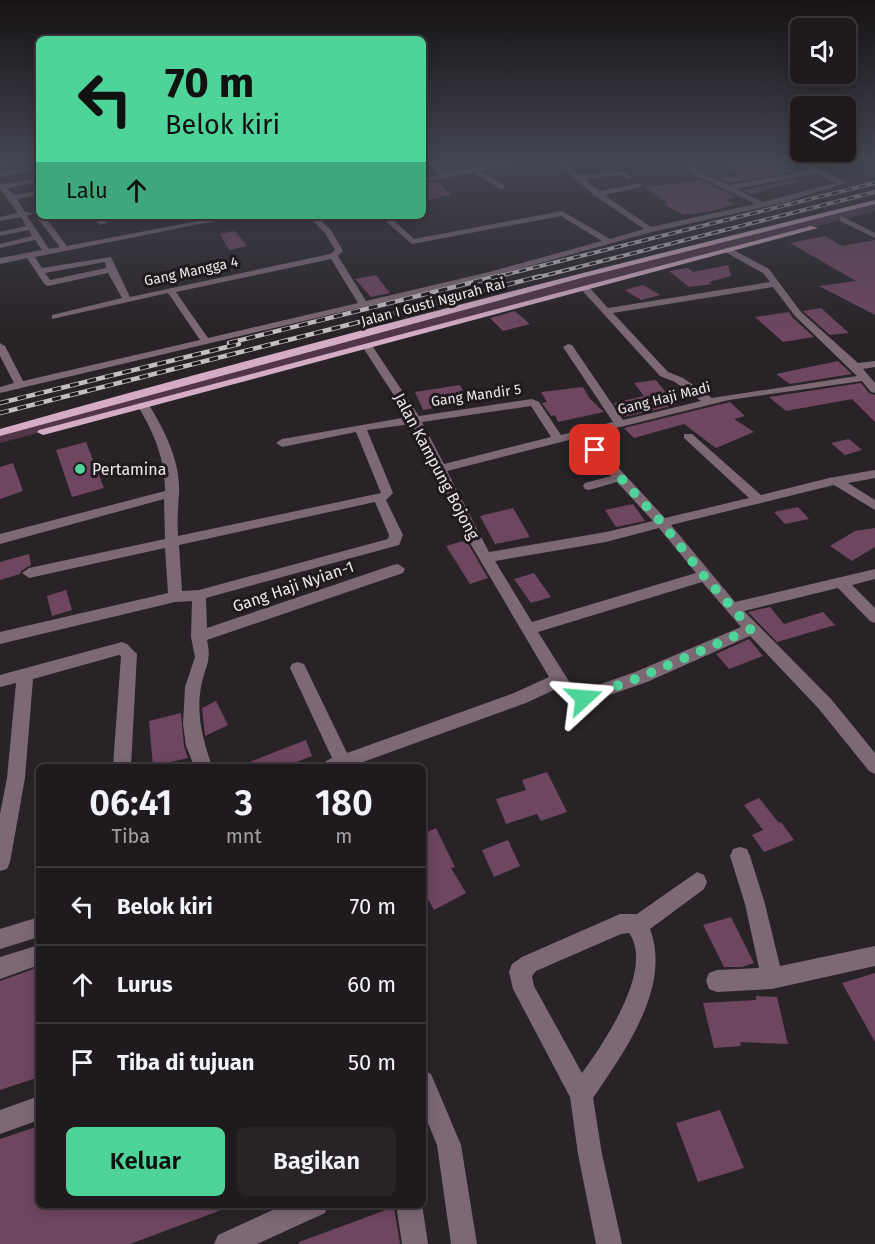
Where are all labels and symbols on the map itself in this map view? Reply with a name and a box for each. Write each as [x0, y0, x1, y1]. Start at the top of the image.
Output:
street label: Gang Mangga 4 [143, 253, 240, 290]
street label: Jalan I Gusti Ngurah Rai [359, 275, 507, 330]
street label: Gang Haji Madi [616, 379, 712, 418]
street label: Gang Mandir 5 [430, 381, 522, 410]
street label: Jalan Kampung Bojong [390, 390, 484, 543]
pin [569, 424, 620, 475]
place label: Pertamina [92, 460, 166, 479]
marker: Pertamina [73, 462, 87, 476]
street label: Gang Haji Nyian-1 [230, 557, 356, 616]
position arrow [552, 666, 616, 730]

